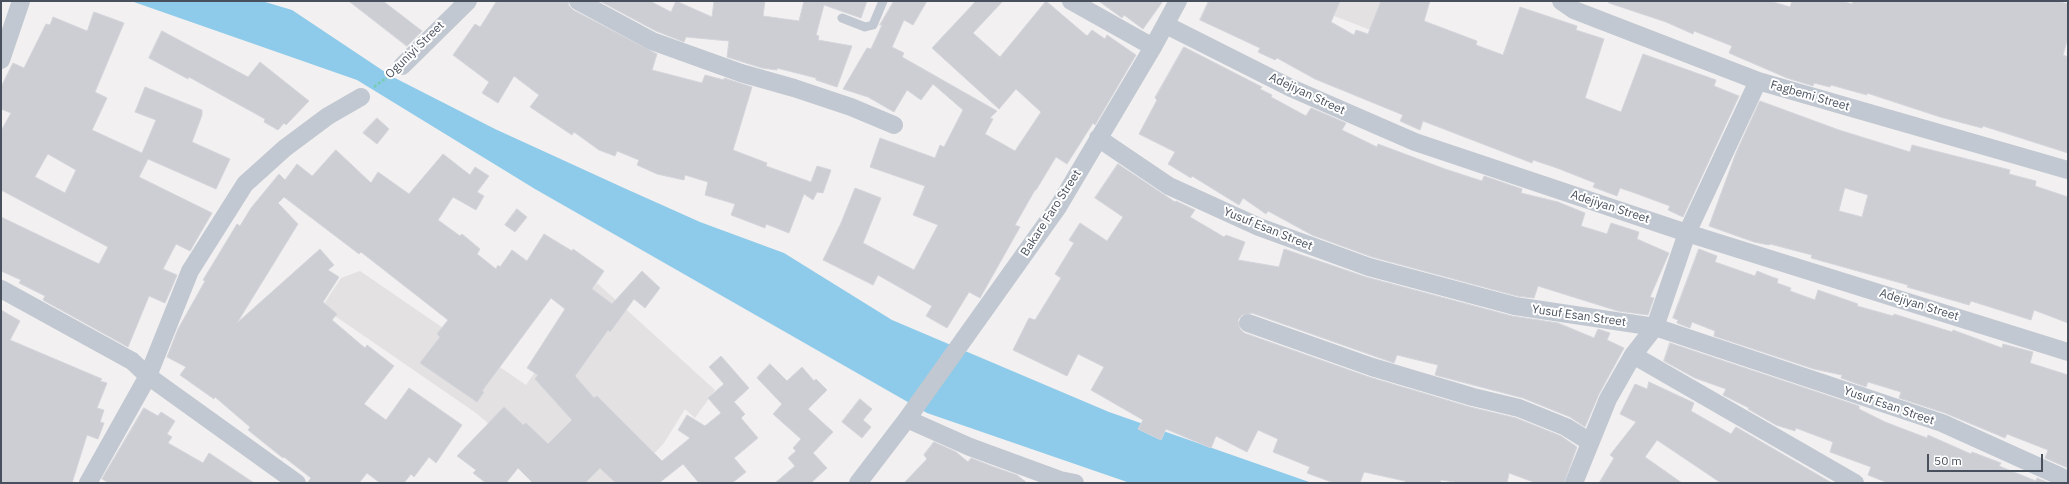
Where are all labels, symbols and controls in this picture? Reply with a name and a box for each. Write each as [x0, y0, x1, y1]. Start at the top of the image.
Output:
street label: Oguniyi Street [383, 18, 447, 82]
street label: Adejiyan Street [1267, 70, 1347, 118]
street label: Fagbemi Street [1769, 78, 1851, 114]
street label: Bakare Faro Street [1018, 167, 1084, 259]
street label: Adejiyan Street [1569, 187, 1651, 227]
street label: Yusuf Esan Street [1221, 205, 1315, 253]
street label: Adejiyan Street [1878, 286, 1960, 324]
street label: Yusuf Esan Street [1531, 302, 1627, 330]
street label: Yusuf Esan Street [1842, 384, 1936, 428]
scale bar [1929, 446, 2045, 472]
text: 50 m [1934, 453, 1962, 468]

